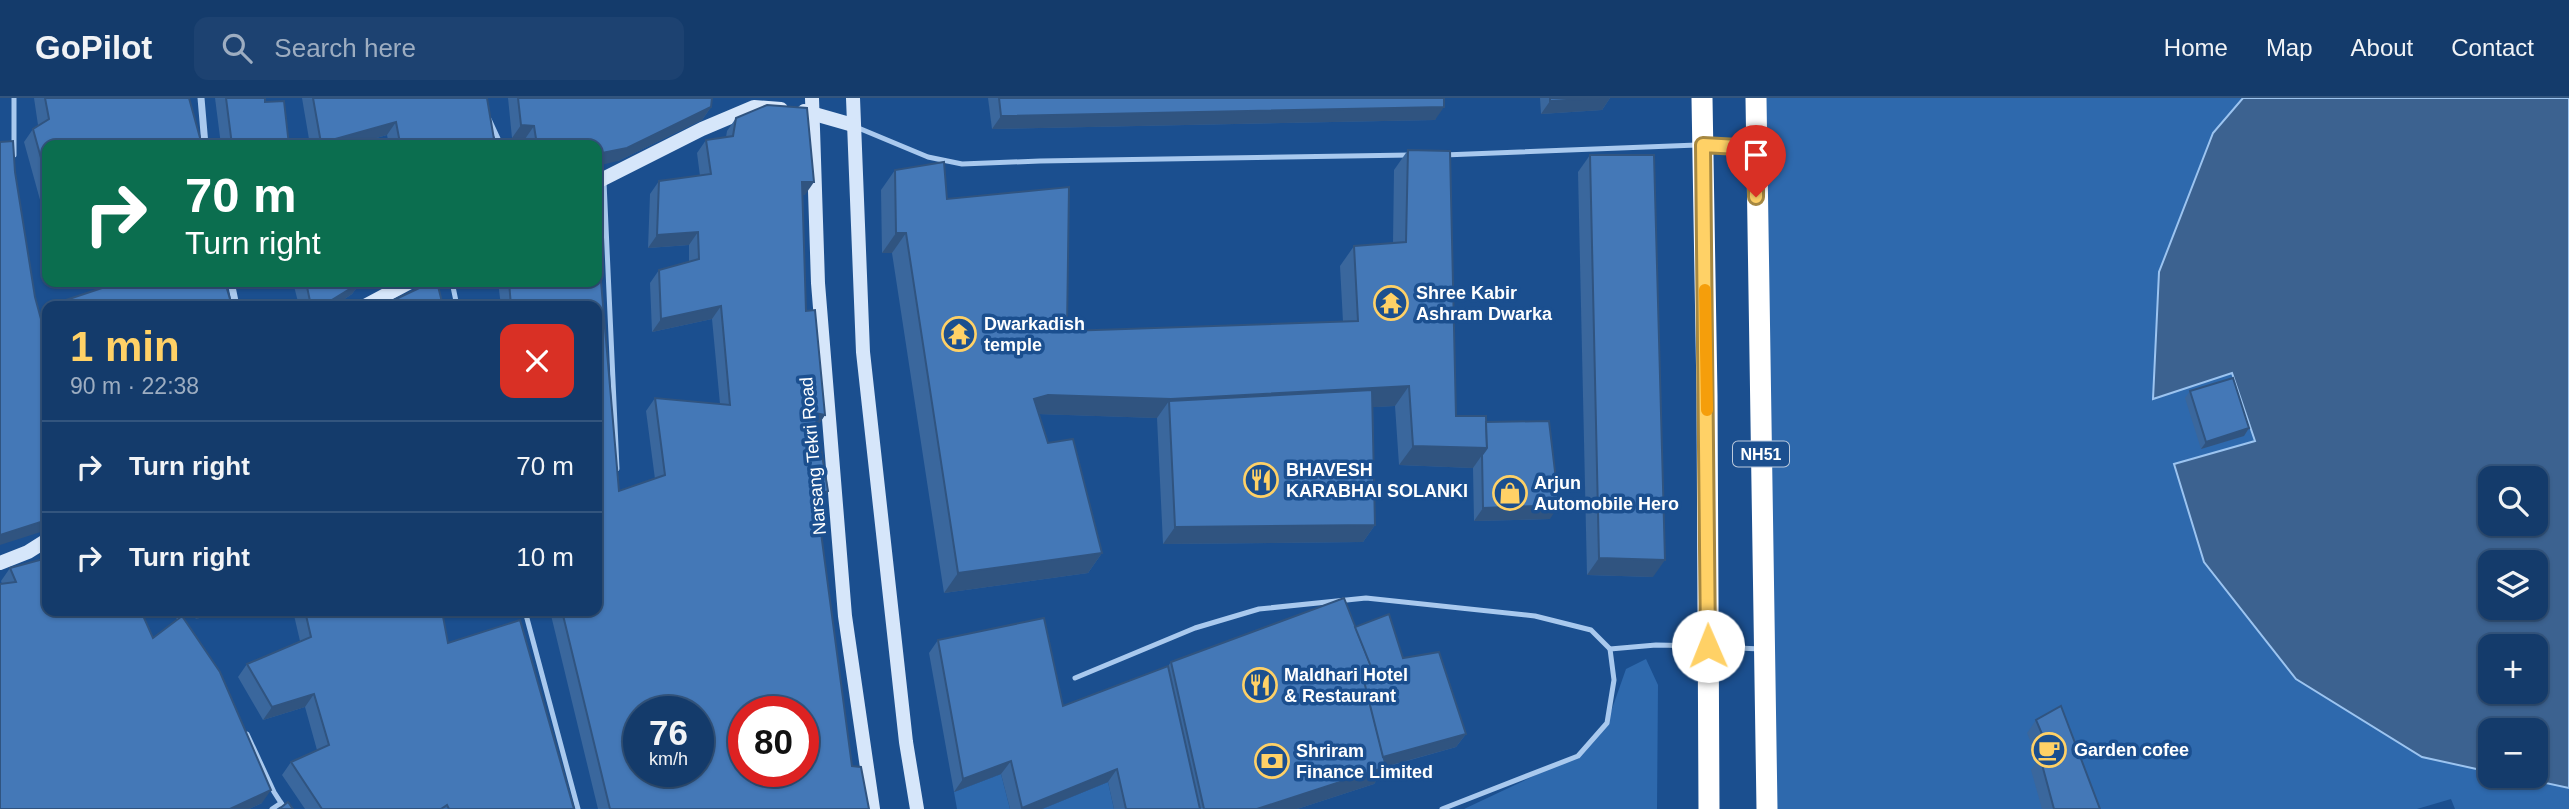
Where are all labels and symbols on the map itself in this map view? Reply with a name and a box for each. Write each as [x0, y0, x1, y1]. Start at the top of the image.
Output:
pin [1726, 125, 1786, 197]
place label: Shree Kabir Ashram Dwarka [1416, 283, 1553, 324]
temple icon: Shree Kabir Ashram Dwarka [1372, 284, 1410, 322]
place label: Dwarkadish temple [984, 314, 1085, 355]
temple icon: Dwarkadish temple [940, 315, 978, 353]
street label: Narsang Tekri Road [796, 376, 830, 536]
road number: NH51 [1733, 442, 1789, 466]
place label: BHAVESH KARABHAI SOLANKI [1286, 460, 1468, 501]
restaurant icon: BHAVESH KARABHAI SOLANKI [1242, 461, 1280, 499]
place label: Arjun Automobile Hero [1534, 473, 1679, 514]
shop icon: Arjun Automobile Hero [1491, 474, 1529, 512]
position arrow [1671, 609, 1745, 683]
place label: Maldhari Hotel & Restaurant [1284, 665, 1408, 706]
restaurant icon: Maldhari Hotel & Restaurant [1241, 666, 1279, 704]
speed limit sign: 80 [728, 696, 819, 787]
cafe icon: Garden cofee [2030, 731, 2068, 769]
place label: Garden cofee [2074, 740, 2189, 760]
place label: Shriram Finance Limited [1296, 741, 1433, 782]
bank icon: Shriram Finance Limited [1253, 742, 1291, 780]

